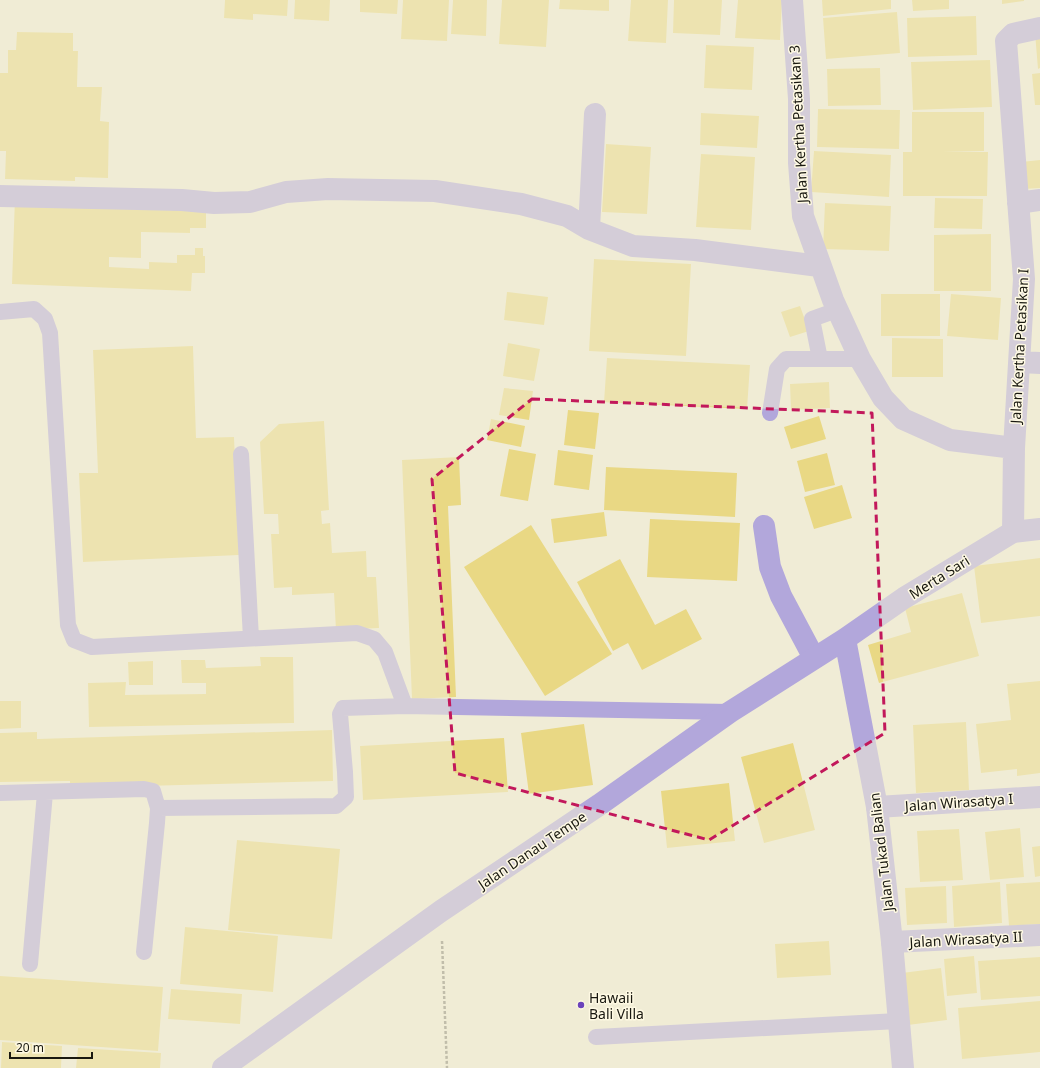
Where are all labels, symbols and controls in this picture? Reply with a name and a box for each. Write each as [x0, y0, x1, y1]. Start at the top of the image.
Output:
street label: Jalan Kertha Petasikan 3 [784, 45, 812, 205]
street label: Jalan Kertha Petasikan I [1005, 268, 1033, 426]
street label: Merta Sari [905, 551, 973, 603]
street label: Jalan Wirasatya I [902, 789, 1014, 815]
street label: Jalan Tukad Balian [864, 792, 898, 914]
street label: Jalan Danau Tempe [473, 807, 590, 894]
street label: Jalan Wirasatya II [907, 927, 1023, 952]
place label: Hawaii Bali Villa [589, 988, 644, 1023]
marker: Hawaii Bali Villa [576, 1000, 586, 1010]
scale bar [10, 1034, 92, 1060]
text: 20 m [16, 1039, 44, 1056]

